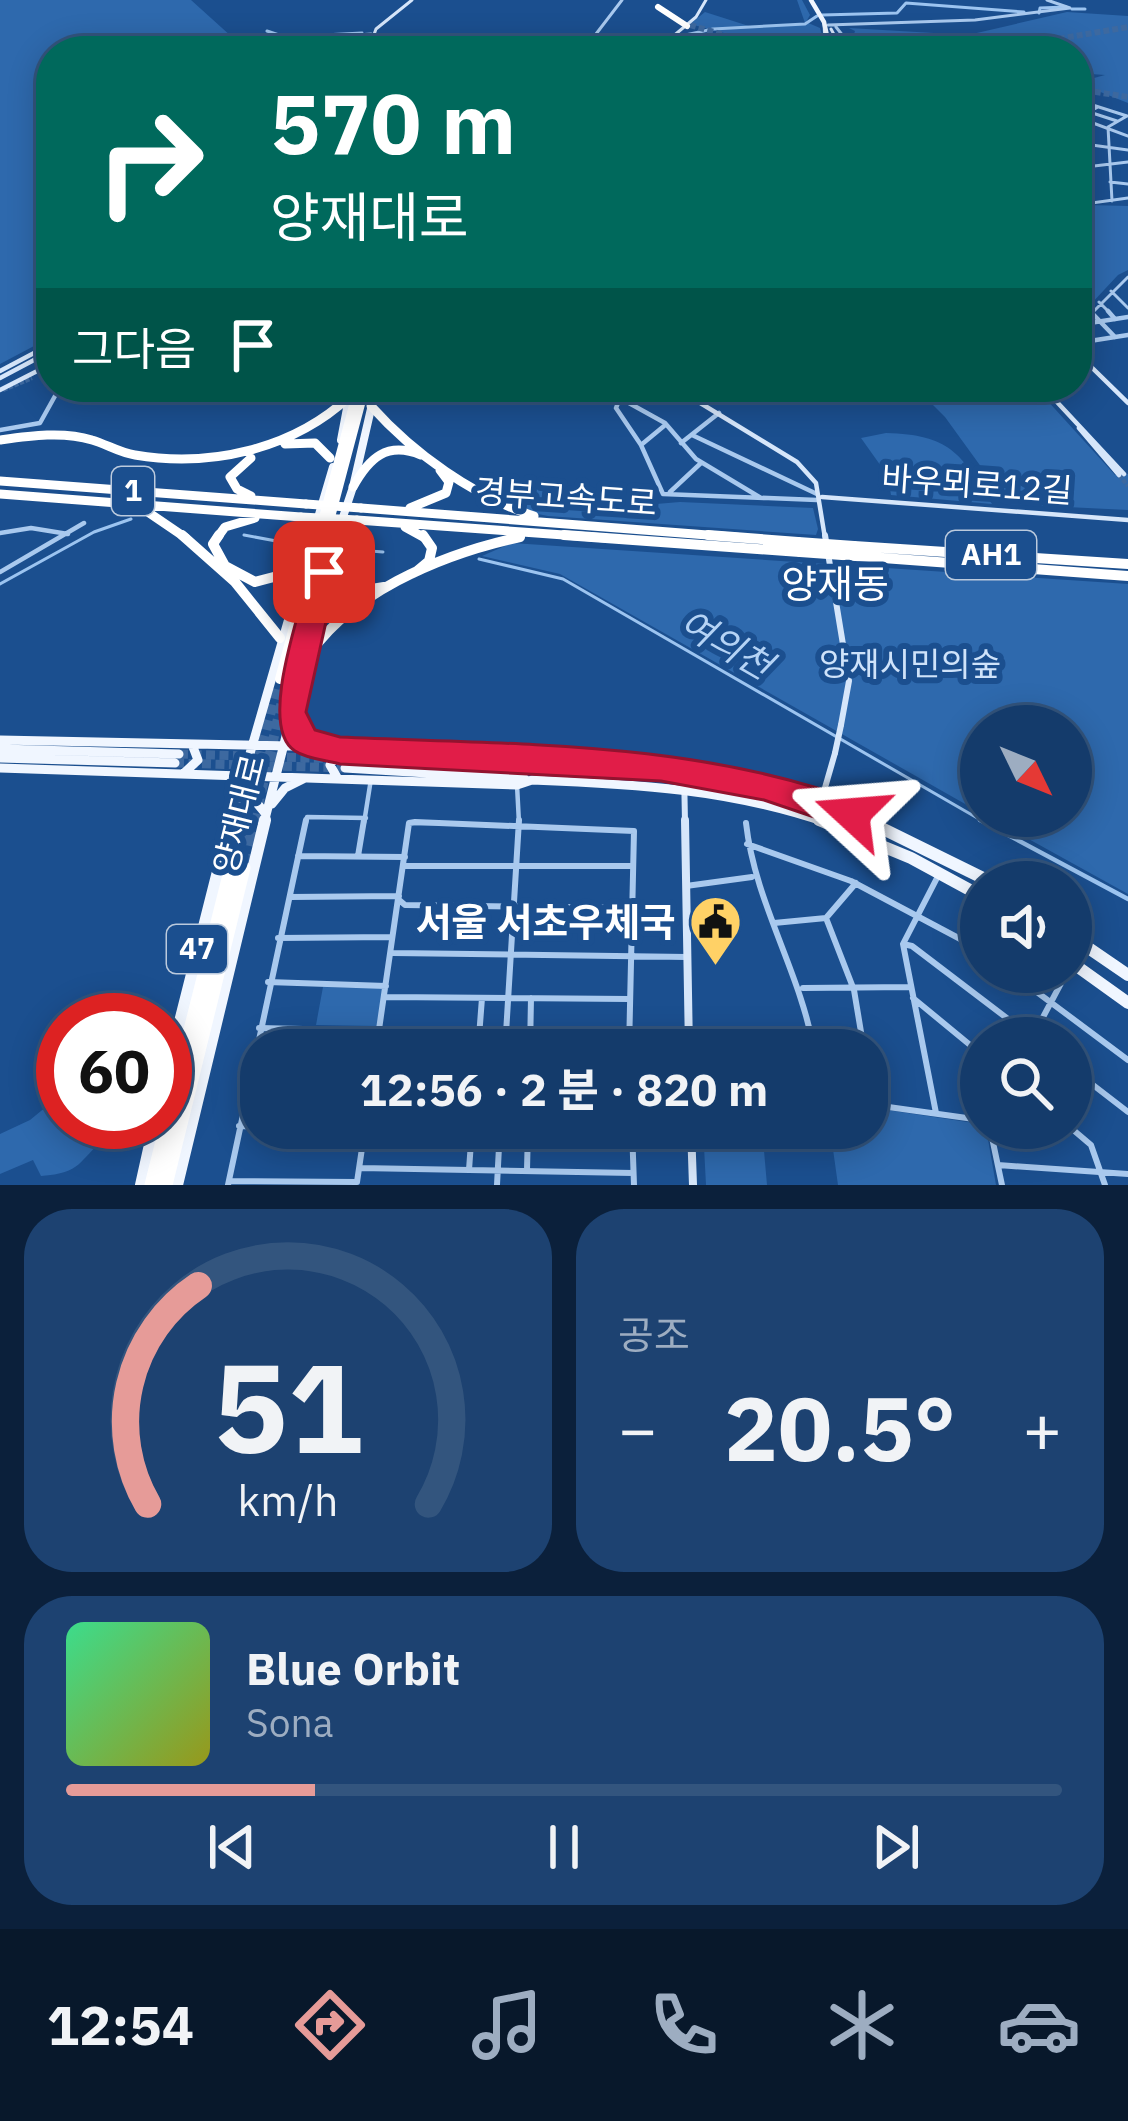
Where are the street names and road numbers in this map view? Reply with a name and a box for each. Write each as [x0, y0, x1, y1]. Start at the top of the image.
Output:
street label: 바우뫼로12길 [880, 455, 1074, 512]
road number: 1 [112, 467, 154, 515]
street label: 경부고속도로 [474, 469, 658, 524]
road number: AH1 [946, 531, 1036, 579]
street label: 양재대로 [203, 750, 274, 878]
road number: 47 [167, 925, 227, 973]

